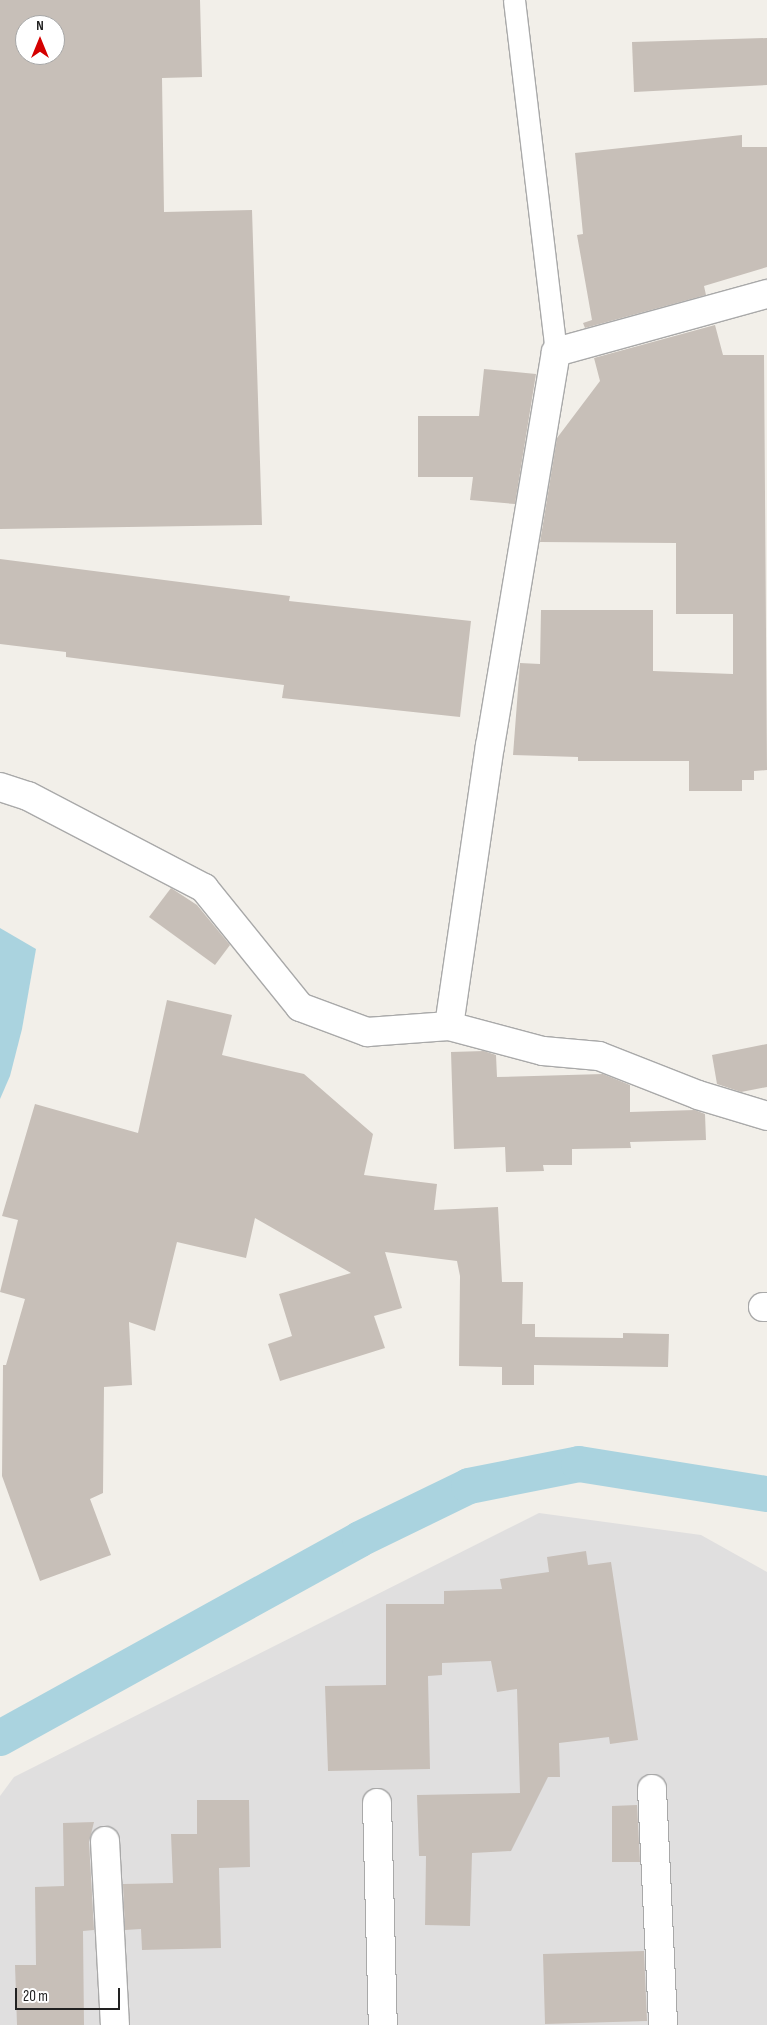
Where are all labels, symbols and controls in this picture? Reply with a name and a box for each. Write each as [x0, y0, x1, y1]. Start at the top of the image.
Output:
north arrow [15, 15, 65, 65]
text: N [36, 17, 44, 34]
scale bar [18, 1978, 122, 2010]
text: 20 m [23, 1987, 48, 2006]

